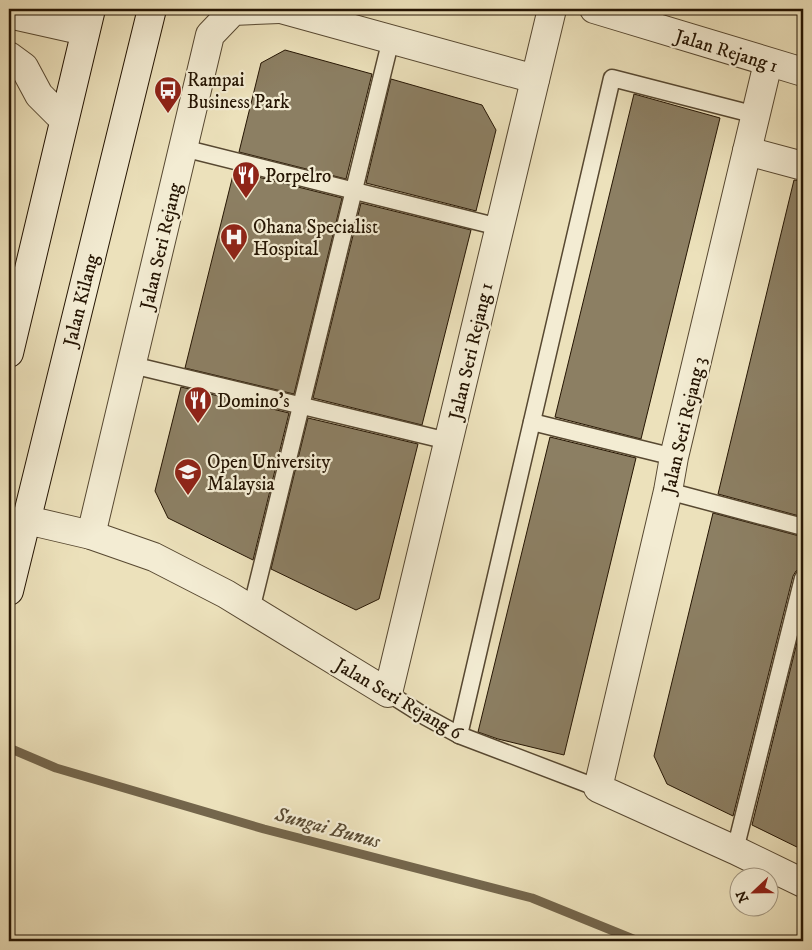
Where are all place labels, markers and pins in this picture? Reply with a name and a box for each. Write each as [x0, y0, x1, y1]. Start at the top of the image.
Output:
place label: Rampai Business Park [187, 69, 290, 114]
bus stop icon: Rampai Business Park [153, 75, 183, 114]
restaurant icon: Porpelro [231, 160, 261, 199]
place label: Porpelro [265, 165, 331, 188]
place label: Ohana Specialist Hospital [253, 216, 378, 261]
hospital icon: Ohana Specialist Hospital [219, 222, 249, 261]
restaurant icon: Domino's [183, 385, 213, 424]
place label: Domino's [217, 390, 290, 413]
place label: Open University Malaysia [207, 451, 331, 496]
school or university icon: Open University Malaysia [173, 457, 203, 496]

